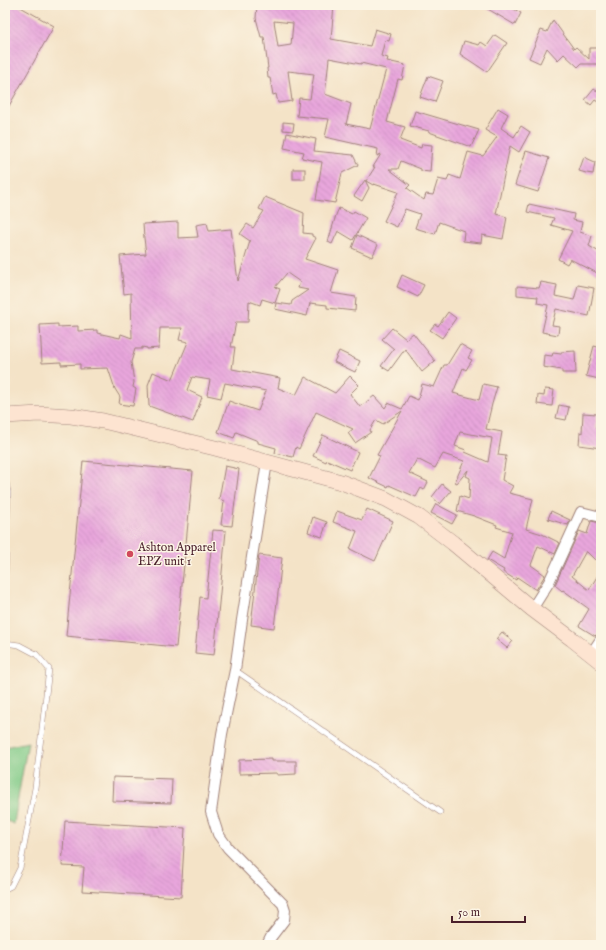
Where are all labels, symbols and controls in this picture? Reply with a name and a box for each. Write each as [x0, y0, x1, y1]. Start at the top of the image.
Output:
place label: Ashton Apparel EPZ unit 1 [137, 540, 216, 569]
marker: Ashton Apparel EPZ unit 1 [125, 549, 135, 559]
scale bar [452, 898, 525, 924]
text: 50 m [458, 905, 480, 920]

